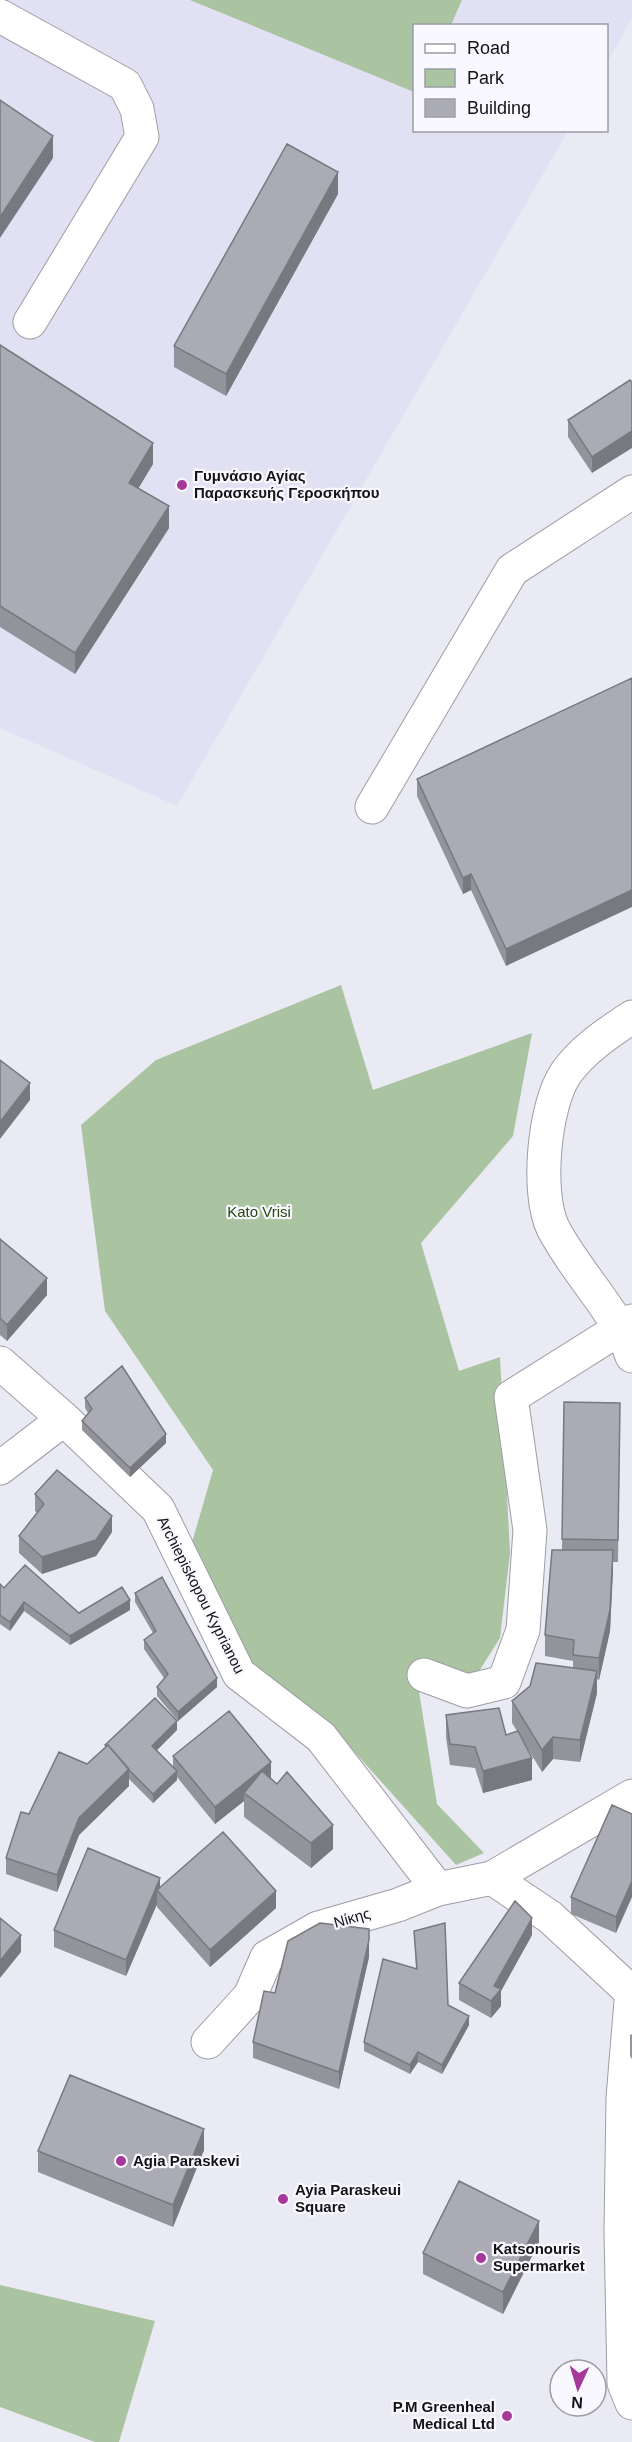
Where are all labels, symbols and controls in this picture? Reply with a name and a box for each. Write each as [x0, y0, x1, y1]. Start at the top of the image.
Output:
legend [413, 24, 608, 132]
text: Road [467, 38, 510, 58]
text: Park [467, 68, 505, 88]
text: Building [467, 98, 531, 118]
place label: Γυμνάσιο Αγίας Παρασκευής Γεροσκήπου [194, 467, 380, 501]
marker: Γυμνάσιο Αγίας Παρασκευής Γεροσκήπου [175, 478, 189, 492]
park label: Kato Vrisi [227, 1203, 291, 1220]
street label: Archiepiskopou Kyprianou [154, 1513, 249, 1676]
street label: Νίκης [332, 1904, 372, 1931]
place label: Agia Paraskevi [133, 2152, 240, 2169]
marker: Agia Paraskevi [114, 2154, 128, 2168]
place label: Ayia Paraskeui Square [295, 2181, 401, 2215]
marker: Ayia Paraskeui Square [276, 2192, 290, 2206]
place label: Katsonouris Supermarket [493, 2240, 585, 2274]
marker: Katsonouris Supermarket [474, 2251, 488, 2265]
north arrow [548, 2358, 608, 2418]
text: N [571, 2394, 583, 2411]
place label: P.M Greenheal Medical Ltd [393, 2398, 495, 2432]
marker: P.M Greenheal Medical Ltd [500, 2409, 514, 2423]

